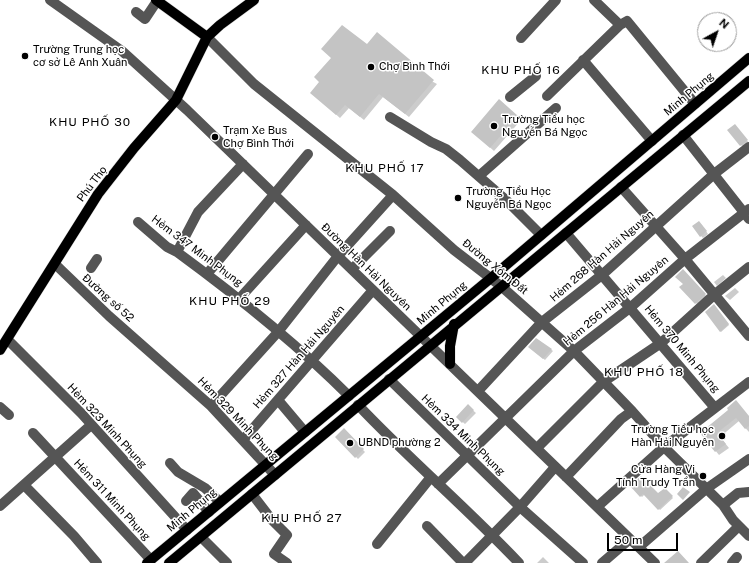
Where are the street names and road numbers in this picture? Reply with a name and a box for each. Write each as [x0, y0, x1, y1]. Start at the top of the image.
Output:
street label: Minh Phụng [661, 69, 717, 119]
street label: Phú Thọ [74, 163, 110, 205]
street label: Hẻm 268 Hàn Hải Nguyên [548, 207, 656, 305]
street label: Hẻm 347 Minh Phụng [149, 212, 245, 290]
street label: Đường Hàn Hải Nguyên [318, 221, 414, 313]
street label: Đường Xóm Đất [459, 236, 531, 298]
street label: Hẻm 256 Hàn Hải Nguyên [561, 253, 671, 349]
street label: Đường số 52 [79, 271, 137, 325]
street label: Minh Phụng [414, 278, 470, 328]
street label: Hẻm 327 Hàn Hải Nguyên [251, 303, 347, 411]
street label: Hẻm 370 Minh Phụng [642, 303, 722, 395]
street label: Hẻm 329 Minh Phụng [195, 375, 281, 463]
street label: Hẻm 323 Minh Phụng [64, 381, 150, 471]
street label: Hẻm 334 Minh Phụng [418, 392, 508, 478]
street label: Hẻm 311 Minh Phụng [71, 457, 153, 543]
street label: Minh Phụng [164, 485, 220, 535]

